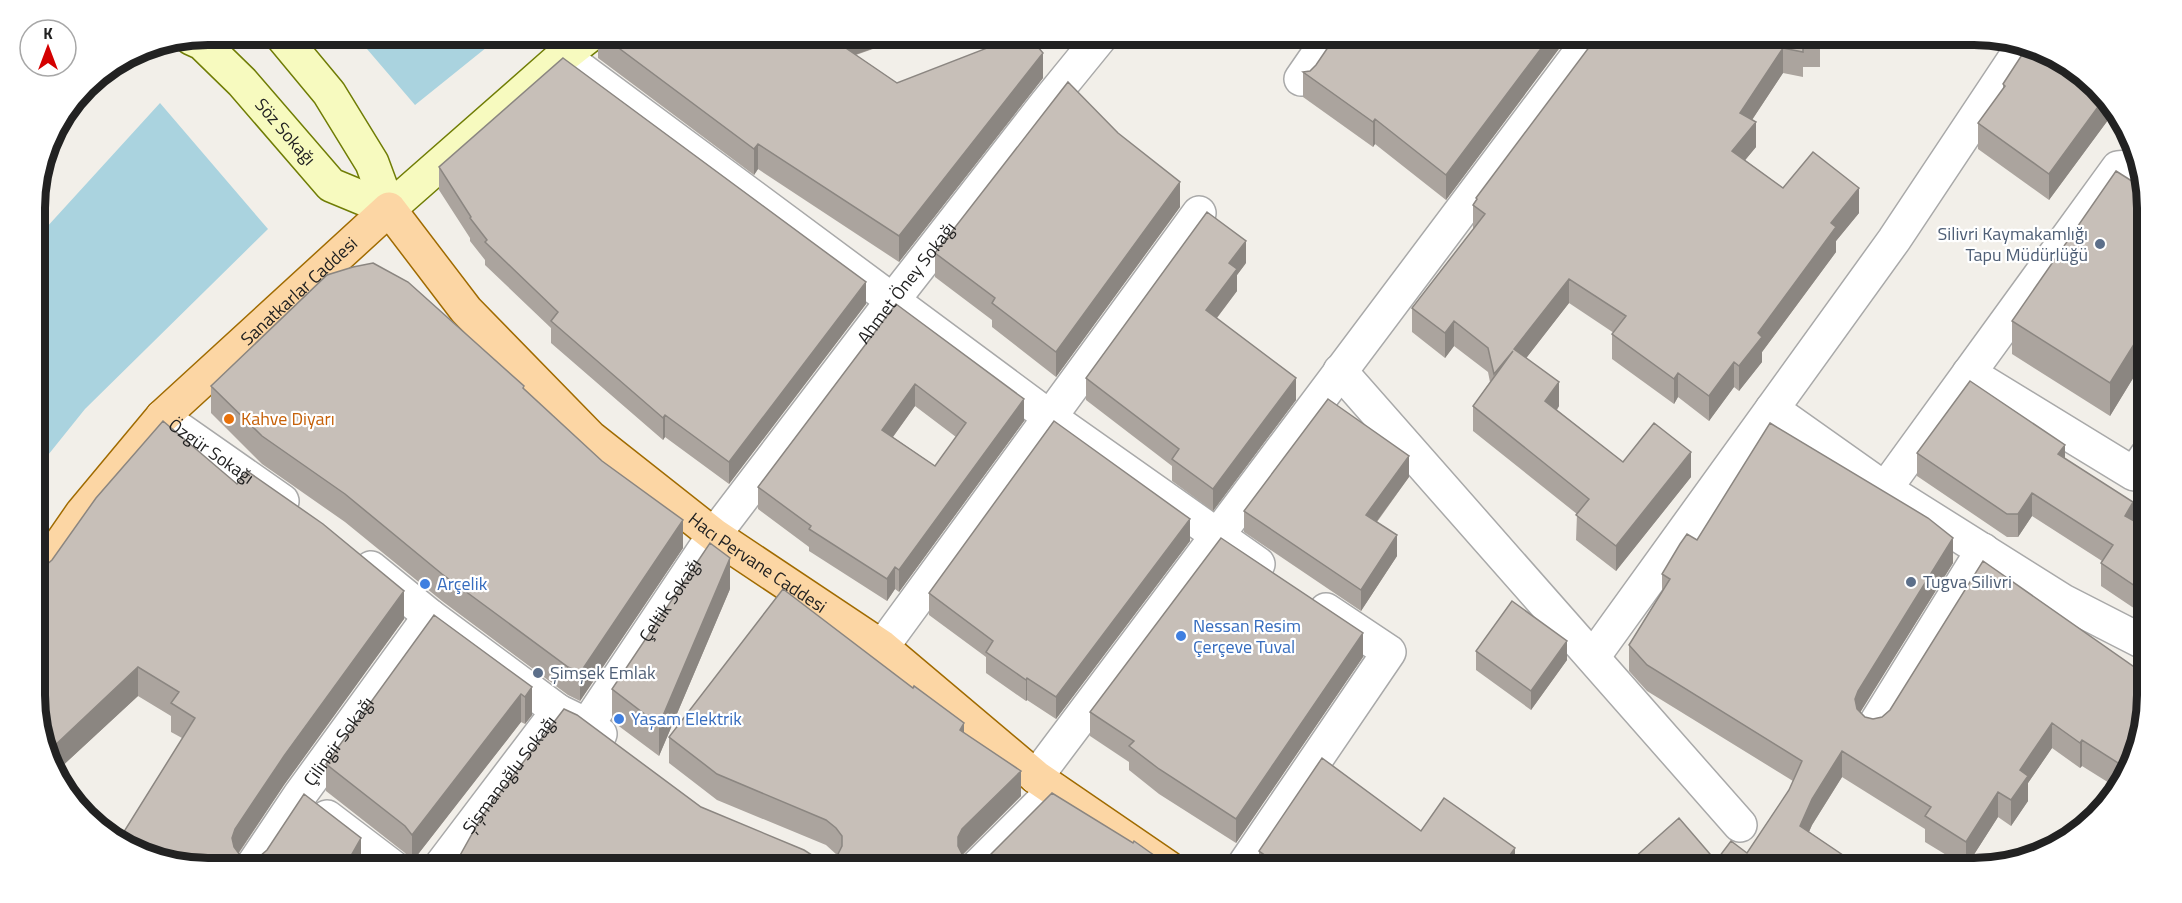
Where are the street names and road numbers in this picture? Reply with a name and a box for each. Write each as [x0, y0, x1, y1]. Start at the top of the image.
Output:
street label: Söz Sokağı [249, 92, 322, 171]
street label: Ahmet Öney Sokağı [850, 216, 962, 349]
street label: Sanatkarlar Caddesi [234, 230, 363, 352]
street label: Özgür Sokağı [163, 411, 260, 491]
street label: Hacı Pervane Caddesi [683, 506, 832, 619]
street label: Çeltik Sokağı [632, 553, 708, 647]
street label: Çilingir Sokağı [297, 691, 380, 792]
street label: Şişmanoğlu Sokağı [455, 710, 563, 839]

